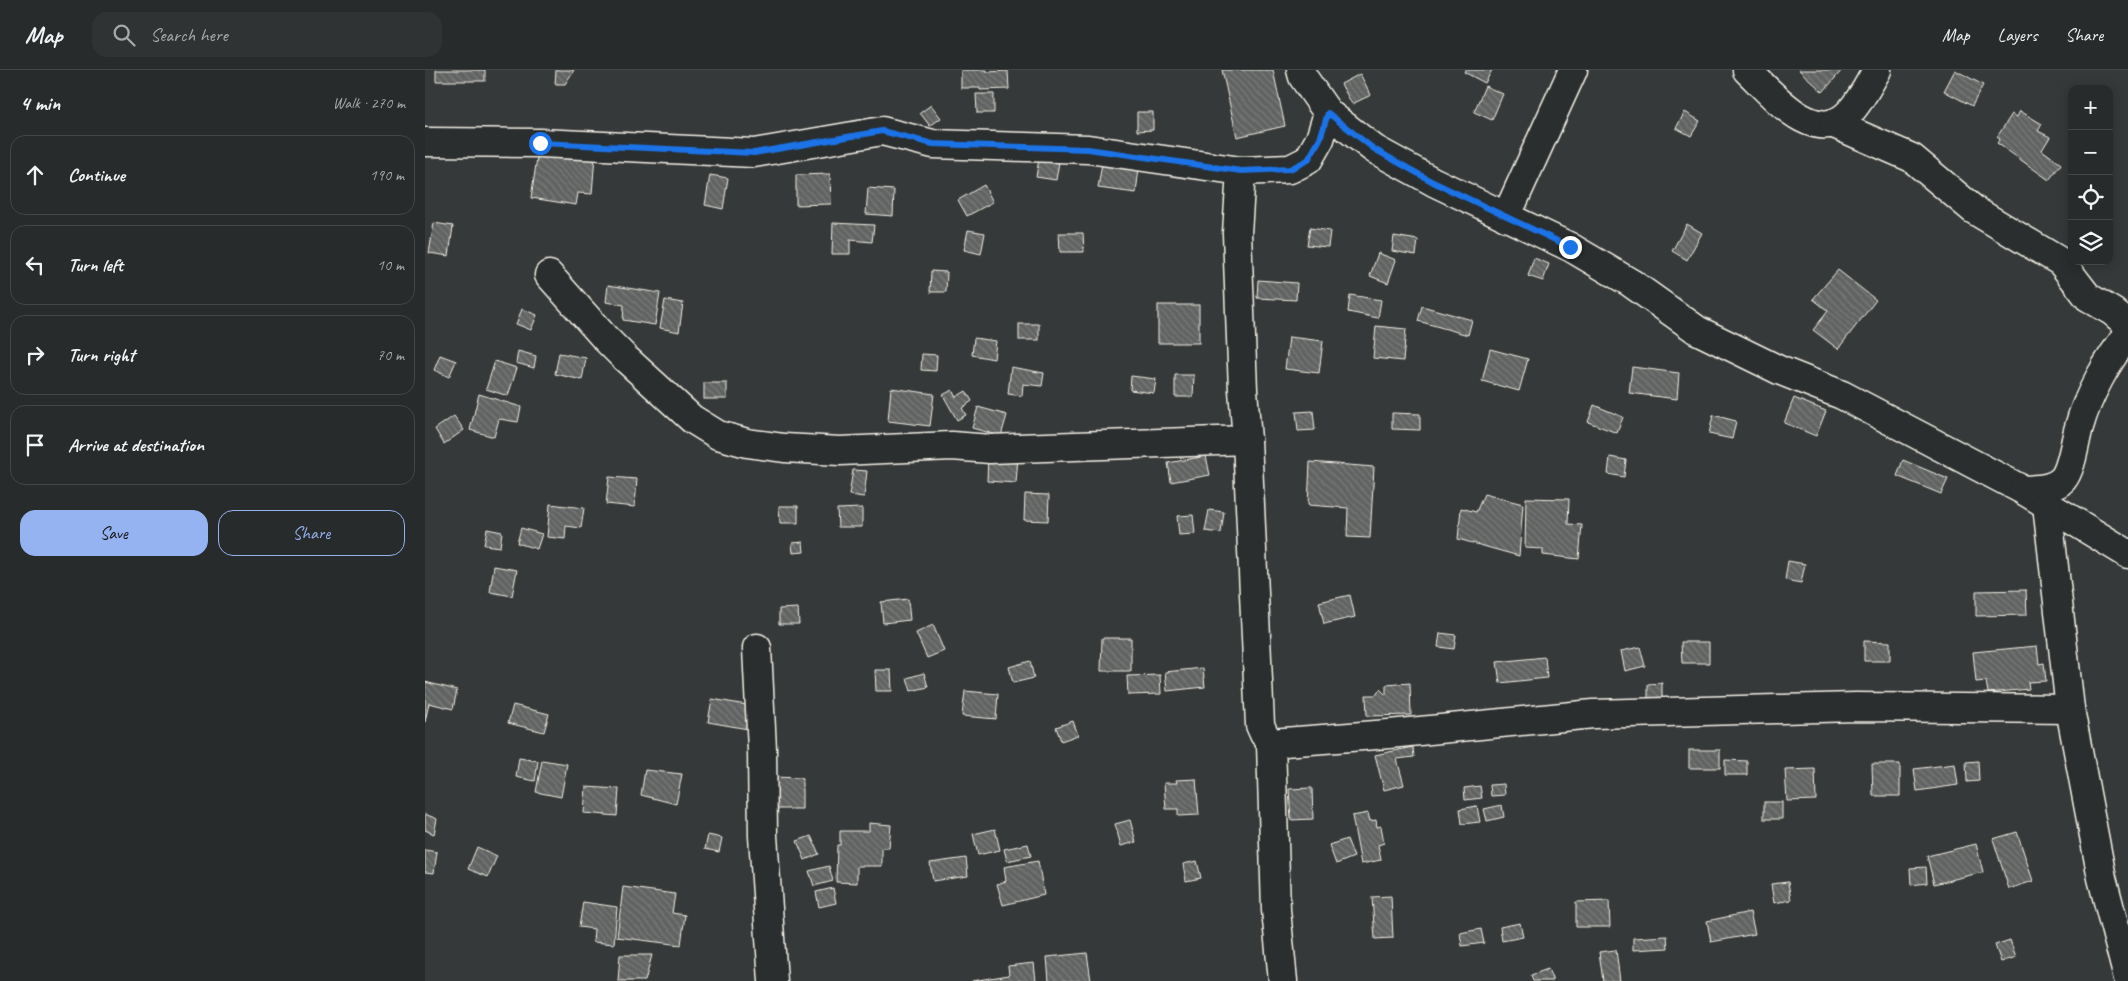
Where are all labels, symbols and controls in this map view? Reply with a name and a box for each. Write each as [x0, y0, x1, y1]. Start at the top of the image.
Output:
search box [92, 12, 442, 57]
text: Map [25, 20, 62, 50]
icon: search [110, 21, 138, 49]
text: Search here [150, 23, 228, 47]
text: Map [1942, 24, 1970, 46]
text: Layers [1998, 24, 2037, 46]
text: Share [2065, 24, 2103, 46]
map controls [2068, 85, 2113, 265]
button: + [2068, 85, 2113, 130]
text: 4 min [20, 90, 60, 116]
text: Walk · 270 m [333, 93, 405, 113]
button: − [2068, 130, 2113, 175]
route start [529, 132, 552, 155]
icon: ahead [21, 161, 49, 189]
text: Continue [68, 163, 125, 187]
text: 190 m [370, 165, 404, 185]
button: locate [2068, 175, 2113, 220]
button: layers [2068, 220, 2113, 265]
route end [1559, 236, 1582, 259]
icon: left [21, 251, 49, 279]
text: Turn left [68, 253, 123, 277]
text: 10 m [377, 255, 404, 275]
icon: right [21, 341, 49, 369]
text: Turn right [68, 343, 135, 367]
text: 70 m [377, 345, 404, 365]
icon: arrive [21, 431, 49, 459]
text: Arrive at destination [68, 433, 204, 457]
button: Save [20, 510, 208, 556]
button: Share [218, 510, 405, 556]

